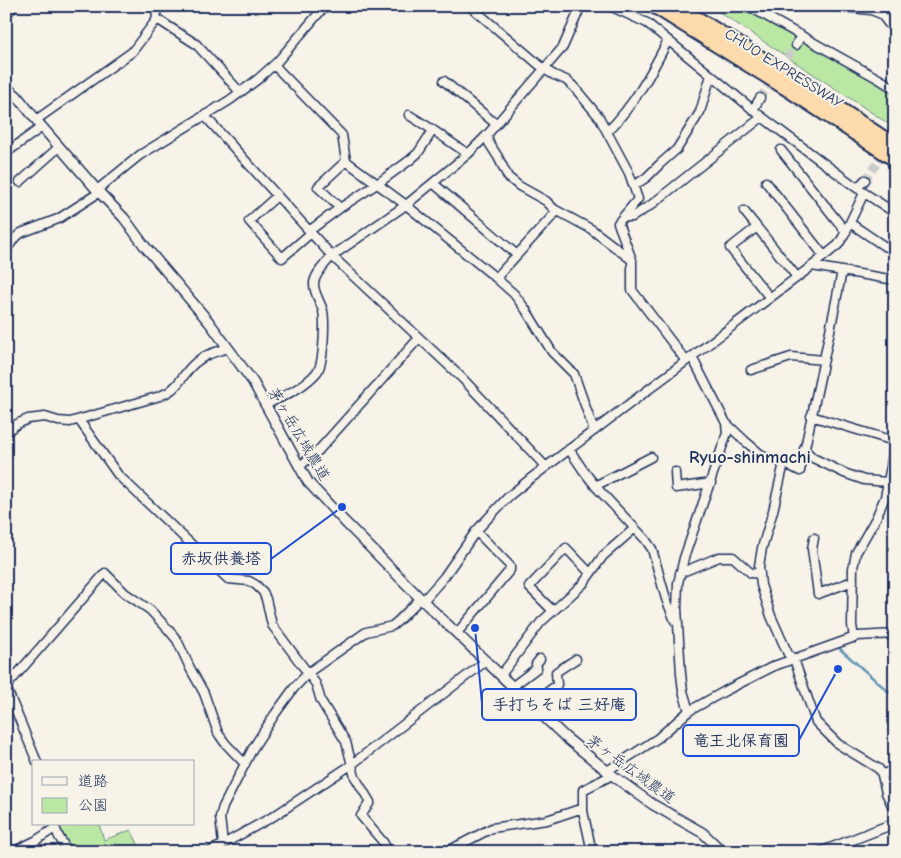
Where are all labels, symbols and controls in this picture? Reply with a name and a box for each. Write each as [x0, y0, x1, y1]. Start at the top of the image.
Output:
street label: CHUO EXPRESSWAY [721, 24, 847, 112]
street label: 茅ヶ岳広域農道 [264, 384, 334, 484]
district label: Ryuo-shinmachi [689, 447, 811, 468]
callout: 赤坂供養塔 [171, 543, 271, 574]
text: 赤坂供養塔 [181, 550, 261, 568]
callout: 手打ちそば 三好庵 [482, 689, 636, 720]
text: 手打ちそば 三好庵 [492, 696, 626, 714]
callout: 竜王北保育園 [683, 725, 799, 756]
street label: 茅ヶ岳広域農道 [583, 731, 679, 807]
text: 竜王北保育園 [693, 732, 789, 750]
legend [32, 760, 195, 826]
text: 道路 [78, 772, 108, 790]
text: 公園 [78, 796, 108, 814]

